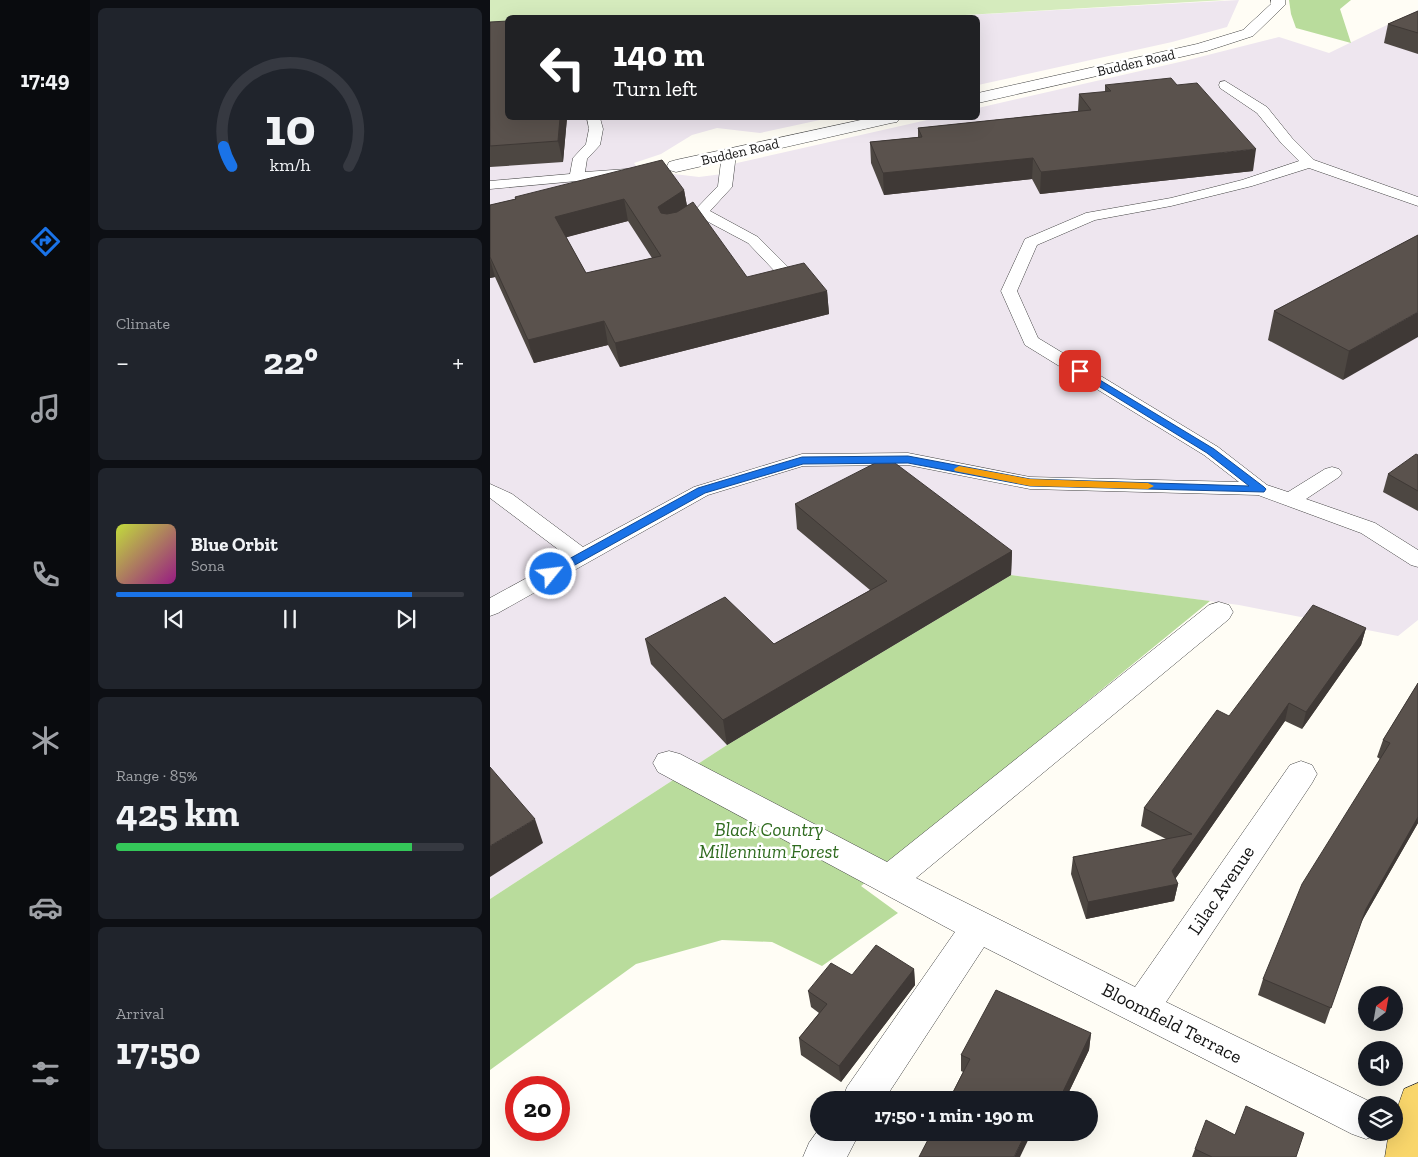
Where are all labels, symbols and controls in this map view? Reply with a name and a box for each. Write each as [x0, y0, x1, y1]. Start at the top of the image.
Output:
text: 140 m [613, 33, 704, 75]
icon: left [530, 35, 595, 100]
street label: Budden Road [1095, 46, 1177, 80]
text: 17:49 [20, 66, 70, 93]
text: Turn left [613, 75, 697, 102]
text: 10 [265, 96, 315, 158]
street label: Budden Road [699, 135, 781, 169]
text: km/h [270, 154, 310, 176]
icon: directions [28, 224, 63, 259]
text: Climate [116, 314, 170, 333]
text: 22° [263, 338, 318, 384]
text: − [116, 346, 129, 379]
text: + [452, 346, 464, 379]
pin [1059, 350, 1101, 392]
icon: arrive [1066, 357, 1094, 385]
icon: music [28, 391, 63, 426]
text: Blue Orbit [191, 533, 278, 556]
position arrow [524, 547, 576, 599]
text: Sona [191, 556, 225, 575]
icon: phone [28, 557, 63, 592]
icon: previous [160, 605, 188, 633]
icon: pause [276, 605, 304, 633]
icon: next [392, 605, 420, 633]
icon: climate [28, 723, 63, 758]
text: Range · 85% [116, 766, 198, 785]
text: 425 km [116, 790, 239, 836]
park label: Black Country Millennium Forest [699, 818, 840, 863]
street label: Lilac Avenue [1183, 841, 1259, 939]
icon: car [28, 890, 63, 925]
street label: Bloomfield Terrace [1098, 978, 1246, 1068]
north arrow [1358, 986, 1402, 1031]
map controls [1358, 986, 1403, 1141]
text: Arrival [116, 1004, 164, 1023]
text: 17:50 [116, 1028, 201, 1074]
button: sound [1358, 1041, 1403, 1086]
icon: filters [28, 1056, 63, 1091]
speed limit sign: 20 [505, 1076, 570, 1141]
button: layers [1358, 1096, 1403, 1141]
text: 17:50 · 1 min · 190 m [874, 1104, 1034, 1127]

